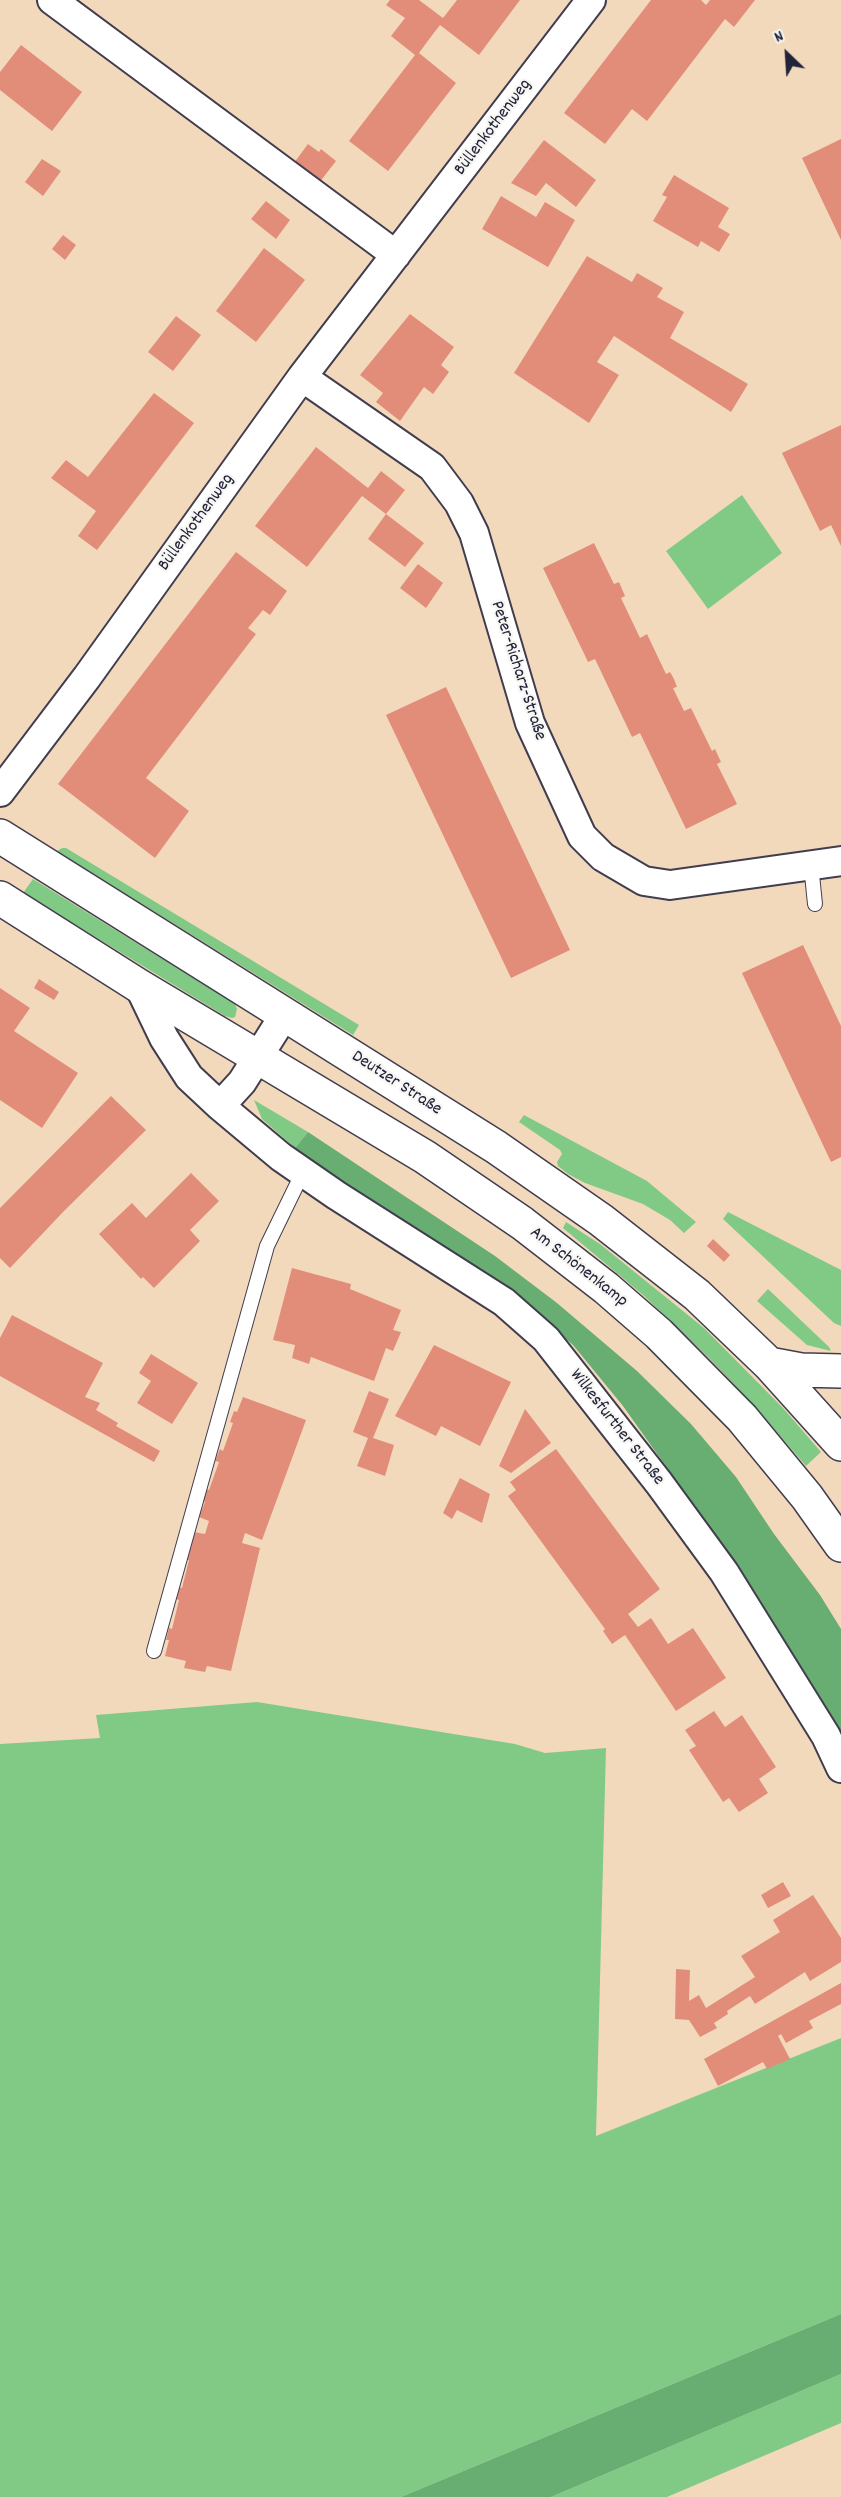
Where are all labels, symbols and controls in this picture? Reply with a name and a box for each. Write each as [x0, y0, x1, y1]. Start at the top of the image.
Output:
north arrow [757, 24, 817, 84]
text: N [771, 25, 788, 49]
street label: Büllenkothenweg [451, 76, 537, 180]
street label: Büllenkothenweg [154, 470, 240, 576]
street label: Peter-Richarz-Straße [484, 599, 550, 743]
street label: Deutzer Straße [347, 1047, 445, 1121]
street label: Am Schönenkamp [525, 1223, 631, 1313]
street label: Wilkesfurther Straße [564, 1366, 668, 1490]

